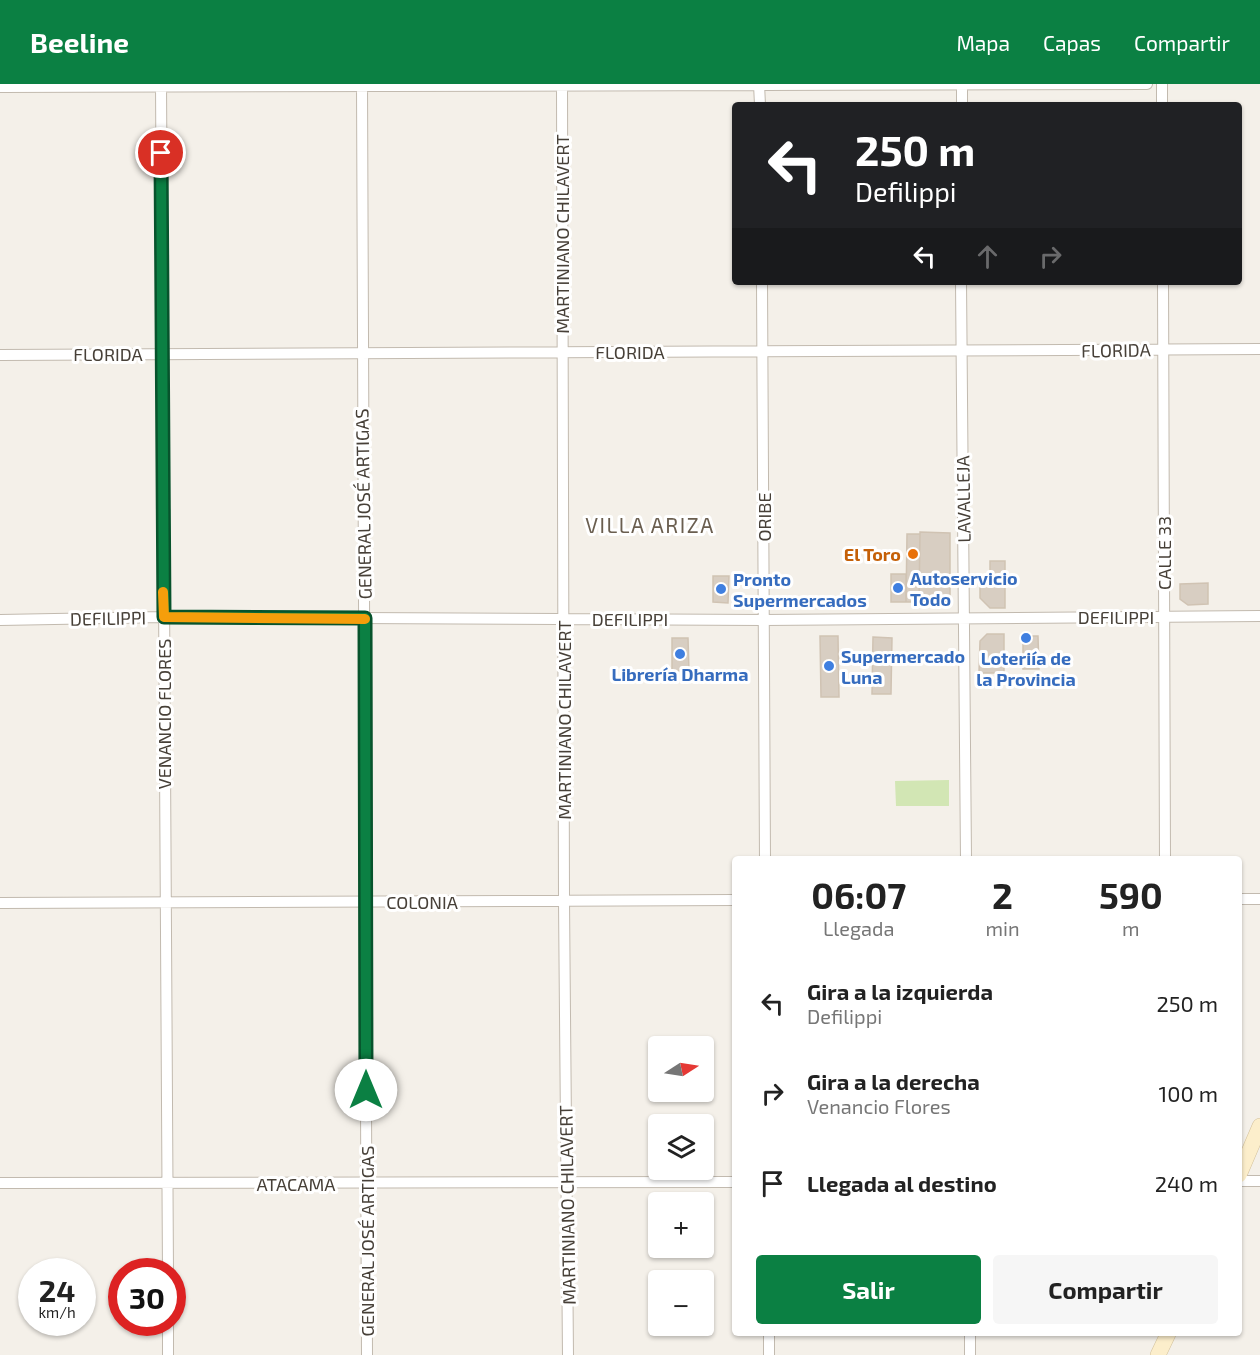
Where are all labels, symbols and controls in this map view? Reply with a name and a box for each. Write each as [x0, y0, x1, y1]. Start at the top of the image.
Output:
text: Beeline [30, 25, 129, 59]
text: Mapa [956, 30, 1010, 55]
text: Capas [1043, 30, 1101, 55]
text: Compartir [1134, 30, 1230, 55]
text: 250 m [855, 124, 975, 174]
icon: left [756, 126, 834, 204]
pin [135, 127, 186, 178]
street label: MARTINIANO CHILAVERT [551, 134, 573, 334]
icon: arrive [144, 136, 177, 169]
text: Defilippi [855, 175, 957, 207]
icon: left [908, 240, 941, 273]
icon: ahead [971, 240, 1004, 273]
icon: right [1034, 240, 1067, 273]
street label: FLORIDA [1081, 338, 1152, 362]
street label: FLORIDA [595, 341, 666, 363]
street label: FLORIDA [73, 343, 144, 365]
street label: GENERAL JOSÉ ARTIGAS [350, 408, 376, 600]
street label: LAVALLEJA [951, 454, 975, 543]
street label: ORIBE [753, 492, 775, 542]
district label: VILLA ARIZA [585, 512, 715, 537]
street label: CALLE 33 [1153, 516, 1175, 590]
place label: El Toro [844, 543, 901, 565]
marker: El Toro [906, 547, 920, 561]
place label: Autoservicio Todo [910, 567, 1018, 610]
place label: Pronto Supermercados [733, 568, 867, 611]
marker: Autoservicio Todo [891, 581, 905, 595]
marker: Pronto Supermercados [714, 582, 728, 596]
street label: DEFILIPPI [70, 606, 146, 630]
street label: DEFILIPPI [1078, 606, 1154, 628]
street label: DEFILIPPI [592, 608, 668, 630]
street label: MARTINIANO CHILAVERT [553, 620, 575, 820]
marker: Loteriía de la Provincia [1019, 631, 1033, 645]
street label: VENANCIO FLORES [153, 639, 175, 789]
place label: Supermercado Luna [841, 645, 965, 688]
marker: Librería Dharma [673, 647, 687, 661]
place label: Loteriía de la Provincia [976, 647, 1076, 690]
marker: Supermercado Luna [822, 659, 836, 673]
place label: Librería Dharma [612, 663, 749, 685]
text: 06:07 [811, 873, 906, 916]
text: 2 [992, 873, 1013, 916]
text: 590 [1099, 873, 1163, 916]
street label: COLONIA [386, 891, 459, 913]
text: Llegada [823, 916, 894, 940]
text: min [986, 916, 1020, 940]
text: m [1122, 916, 1140, 940]
text: Gira a la izquierda [807, 978, 993, 1004]
icon: left [756, 987, 789, 1020]
text: 250 m [1156, 990, 1218, 1016]
text: Defilippi [807, 1004, 882, 1028]
north arrow [648, 1036, 714, 1102]
map controls [648, 1036, 714, 1336]
position arrow [334, 1058, 398, 1122]
text: Gira a la derecha [807, 1068, 980, 1094]
icon: right [756, 1077, 789, 1110]
text: 100 m [1159, 1080, 1218, 1106]
text: Venancio Flores [807, 1094, 951, 1118]
street label: MARTINIANO CHILAVERT [554, 1104, 580, 1305]
button: layers [648, 1114, 714, 1180]
street label: GENERAL JOSÉ ARTIGAS [356, 1146, 378, 1336]
icon: arrive [756, 1167, 789, 1200]
text: Llegada al destino [807, 1170, 997, 1196]
text: 240 m [1155, 1170, 1218, 1196]
street label: ATACAMA [256, 1173, 336, 1195]
button: + [648, 1192, 714, 1258]
button: Salir [756, 1255, 981, 1324]
button: Compartir [993, 1255, 1218, 1324]
speed limit sign: 30 [108, 1258, 186, 1336]
button: − [648, 1270, 714, 1336]
text: 24 [39, 1272, 75, 1308]
text: km/h [38, 1303, 76, 1321]

